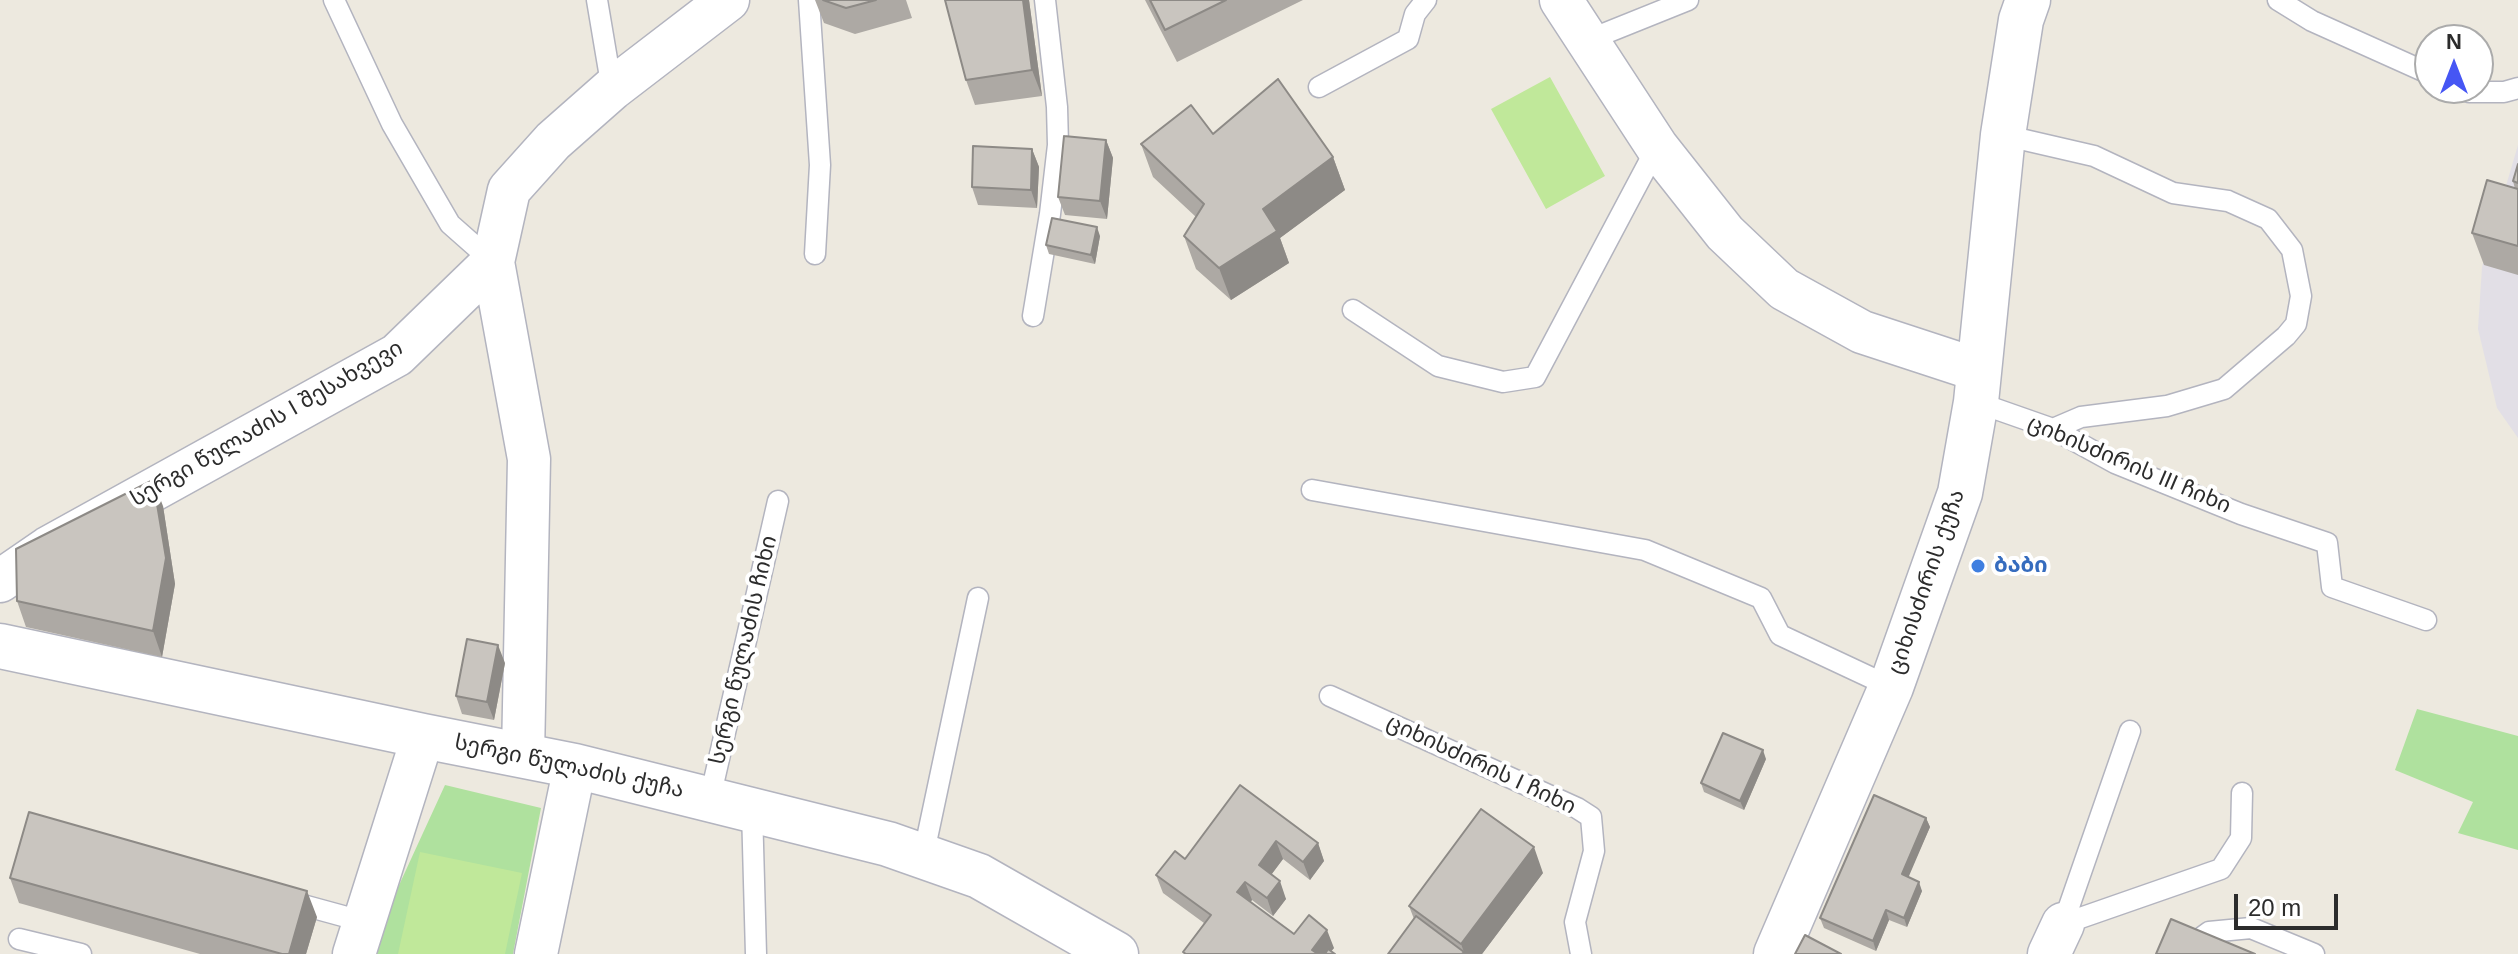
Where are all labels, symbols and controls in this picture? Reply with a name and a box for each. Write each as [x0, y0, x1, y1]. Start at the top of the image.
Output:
north arrow [2414, 24, 2494, 104]
text: N [2446, 29, 2462, 54]
street label: სერგი წულაძის I შესახვევი [126, 335, 408, 513]
street label: ციხისძირის III ჩიხი [2023, 410, 2235, 520]
street label: ციხისძირის ქუჩა [1883, 486, 1971, 678]
street label: სერგი წულაძის ჩიხი [705, 533, 783, 767]
place label: ბაბი [1994, 553, 2048, 579]
marker: ბაბი [1969, 557, 1987, 575]
street label: ციხისძირის I ჩიხი [1382, 710, 1580, 820]
street label: სერგი წულაძის ქუჩა [452, 730, 686, 804]
scale bar [2238, 878, 2342, 928]
text: 20 m [2248, 894, 2301, 921]

